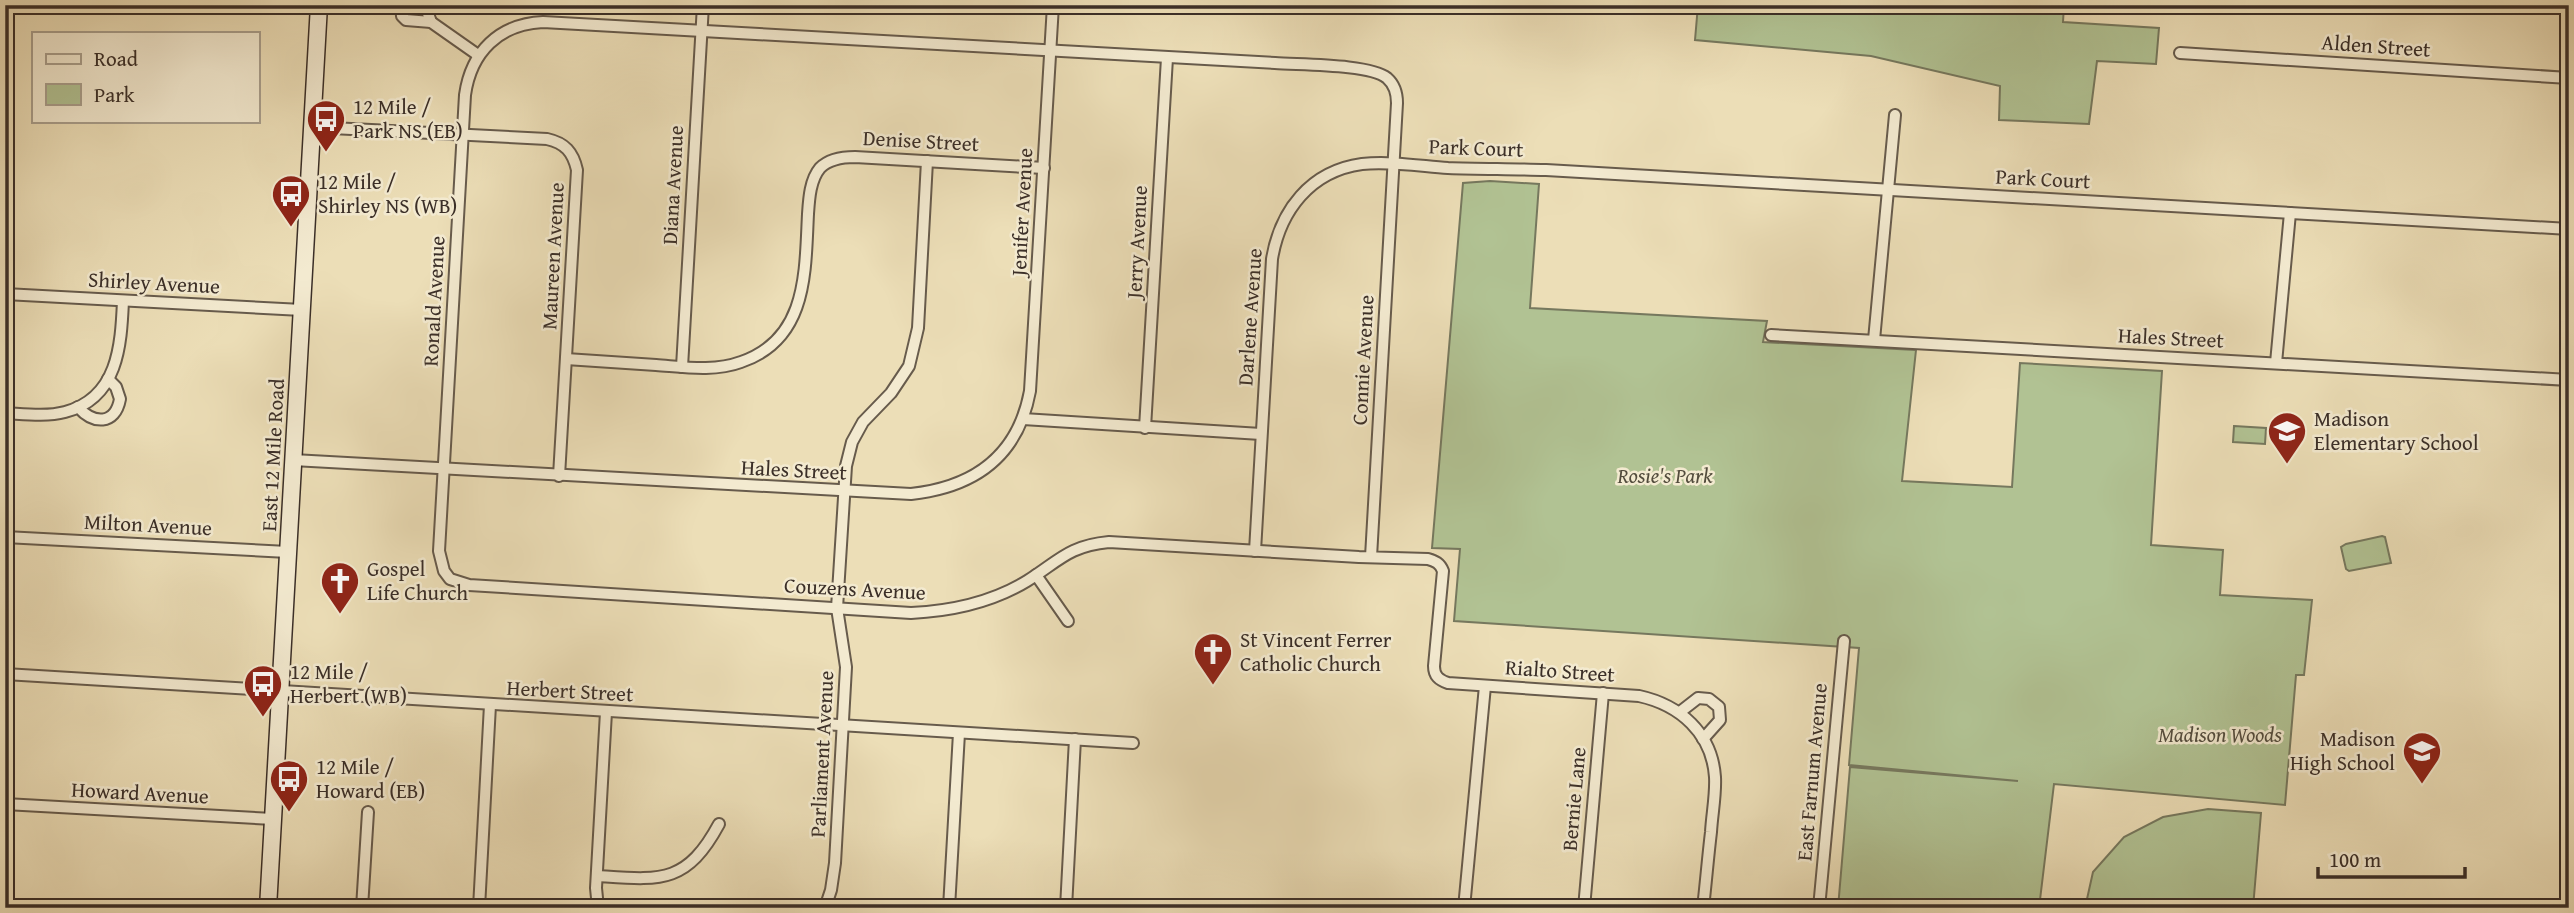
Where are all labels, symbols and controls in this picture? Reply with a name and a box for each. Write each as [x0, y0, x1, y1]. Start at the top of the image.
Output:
street label: Alden Street [2320, 26, 2432, 65]
legend [32, 32, 259, 122]
text: Road [94, 43, 139, 74]
text: Park [94, 79, 135, 110]
place label: 12 Mile / Park NS (EB) [353, 91, 463, 146]
bus stop icon: 12 Mile / Park NS (EB) [305, 98, 347, 153]
street label: Denise Street [862, 122, 980, 159]
street label: Diana Avenue [654, 124, 691, 245]
street label: Park Court [1428, 130, 1524, 165]
street label: Jenifer Avenue [1003, 147, 1040, 280]
street label: Park Court [1995, 161, 2092, 196]
place label: 12 Mile / Shirley NS (WB) [318, 166, 457, 221]
bus stop icon: 12 Mile / Shirley NS (WB) [270, 173, 312, 228]
street label: Maureen Avenue [533, 181, 572, 330]
street label: Jerry Avenue [1118, 184, 1155, 302]
street label: Ronald Avenue [415, 235, 452, 367]
street label: Darlene Avenue [1229, 247, 1270, 387]
street label: Shirley Avenue [87, 264, 221, 301]
street label: Connie Avenue [1344, 294, 1381, 426]
street label: Hales Street [2117, 319, 2225, 356]
street label: East 12 Mile Road [253, 377, 292, 532]
place label: Madison Elementary School [2314, 403, 2479, 458]
school or university icon: Madison Elementary School [2266, 410, 2308, 465]
street label: Hales Street [740, 451, 848, 488]
park label: Rosie's Park [1616, 460, 1713, 491]
street label: Milton Avenue [83, 506, 213, 543]
place label: Gospel Life Church [367, 553, 468, 608]
church icon: Gospel Life Church [319, 560, 361, 615]
street label: Couzens Avenue [783, 569, 927, 608]
place label: St Vincent Ferrer Catholic Church [1240, 624, 1392, 679]
church icon: St Vincent Ferrer Catholic Church [1192, 631, 1234, 686]
street label: Rialto Street [1504, 651, 1616, 690]
place label: 12 Mile / Herbert (WB) [290, 656, 407, 711]
bus stop icon: 12 Mile / Herbert (WB) [242, 663, 284, 718]
street label: Parliament Avenue [802, 670, 841, 838]
street label: Herbert Street [506, 672, 635, 709]
street label: East Farnum Avenue [1788, 682, 1835, 862]
park label: Madison Woods [2158, 719, 2282, 750]
place label: Madison High School [2290, 723, 2395, 778]
school or university icon: Madison High School [2401, 730, 2443, 785]
street label: Bernie Lane [1554, 745, 1594, 852]
place label: 12 Mile / Howard (EB) [316, 751, 425, 806]
bus stop icon: 12 Mile / Howard (EB) [268, 758, 310, 813]
street label: Howard Avenue [70, 773, 210, 812]
scale bar [2318, 836, 2466, 880]
text: 100 m [2329, 844, 2381, 875]

